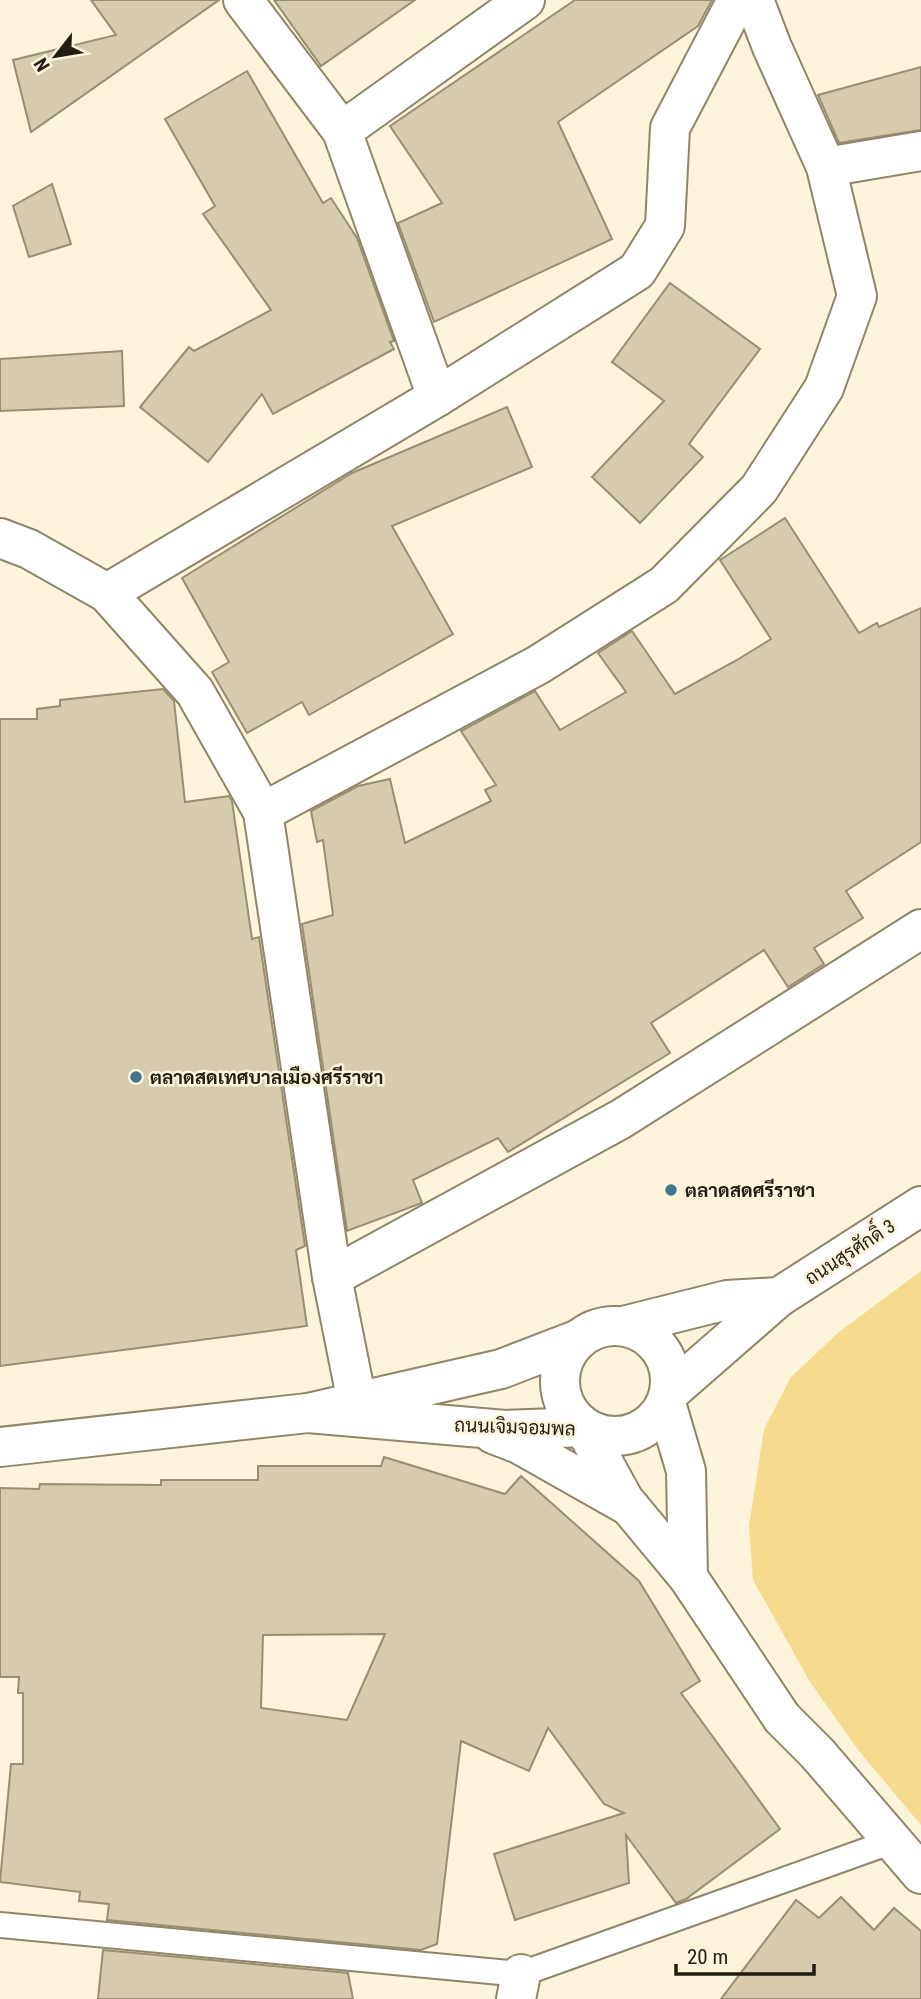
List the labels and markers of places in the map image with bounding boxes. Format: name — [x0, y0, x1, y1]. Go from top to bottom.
place label: ตลาดสดเทศบาลเมืองศรีราชา — [150, 1065, 383, 1089]
marker: ตลาดสดเทศบาลเมืองศรีราชา — [128, 1069, 144, 1085]
place label: ตลาดสดศรีราชา — [685, 1178, 815, 1202]
marker: ตลาดสดศรีราชา — [663, 1182, 679, 1198]

